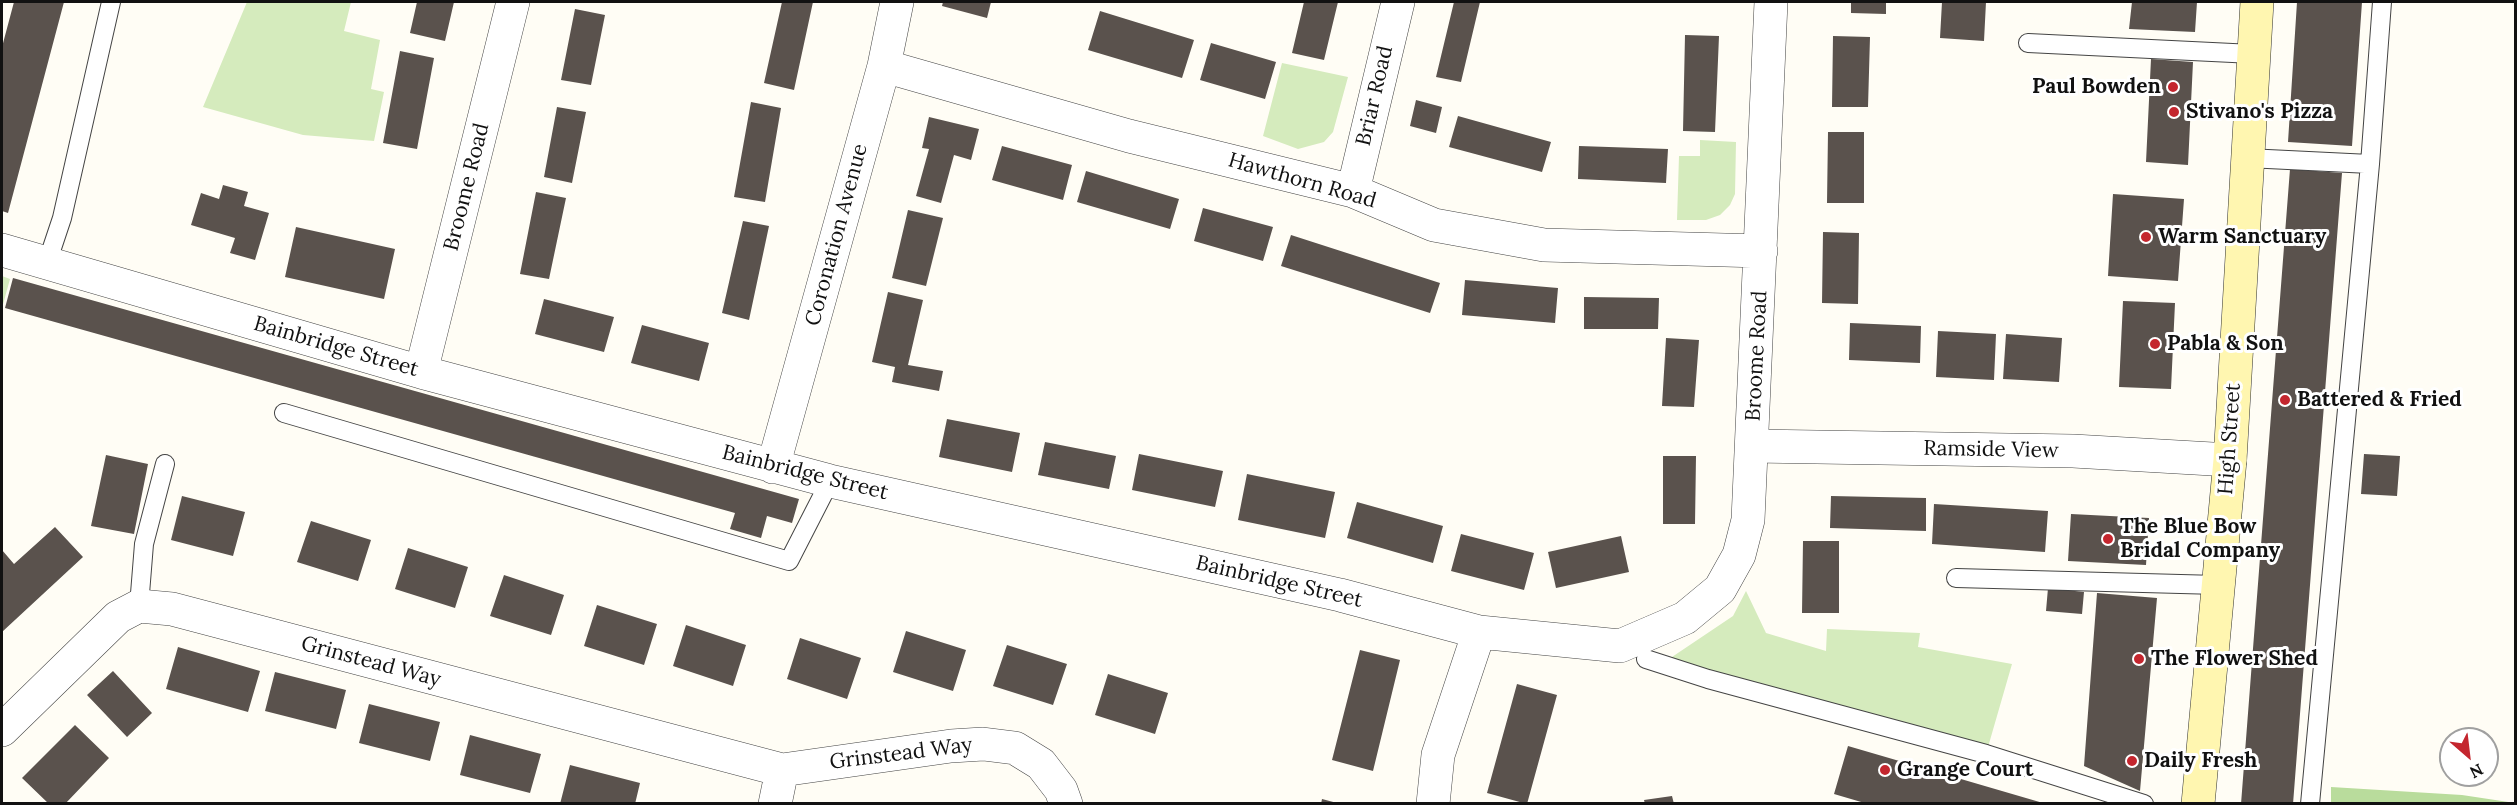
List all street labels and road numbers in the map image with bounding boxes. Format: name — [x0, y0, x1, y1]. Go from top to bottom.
street label: Briar Road — [1351, 43, 1399, 149]
street label: Broome Road — [439, 120, 495, 254]
street label: Coronation Avenue — [801, 141, 873, 329]
street label: Hawthorn Road — [1225, 148, 1379, 214]
street label: Broome Road — [1741, 290, 1773, 422]
street label: Bainbridge Street — [251, 311, 421, 383]
street label: High Street — [2214, 382, 2246, 496]
street label: Ramside View — [1923, 436, 2059, 464]
street label: Bainbridge Street — [719, 440, 891, 506]
street label: Bainbridge Street — [1193, 551, 1365, 613]
street label: Grinstead Way — [298, 631, 444, 693]
street label: Grinstead Way — [828, 733, 974, 775]

